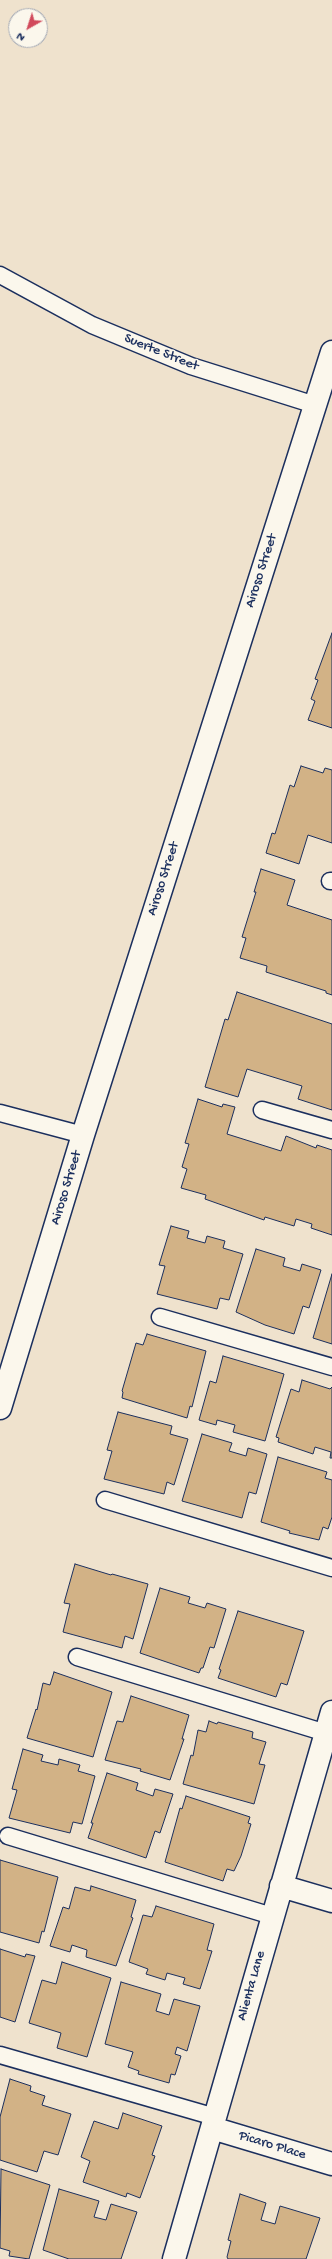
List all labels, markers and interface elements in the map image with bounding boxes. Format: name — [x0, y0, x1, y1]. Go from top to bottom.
north arrow — [8, 8, 48, 48]
text: N — [15, 30, 28, 43]
street label: Suerte Street — [121, 330, 201, 376]
street label: Airoso Street — [242, 532, 282, 610]
street label: Airoso Street — [144, 840, 184, 918]
street label: Airoso Street — [48, 1149, 86, 1227]
street label: Alienta Lane — [234, 1949, 270, 2023]
street label: Picaro Place — [236, 2128, 308, 2164]

